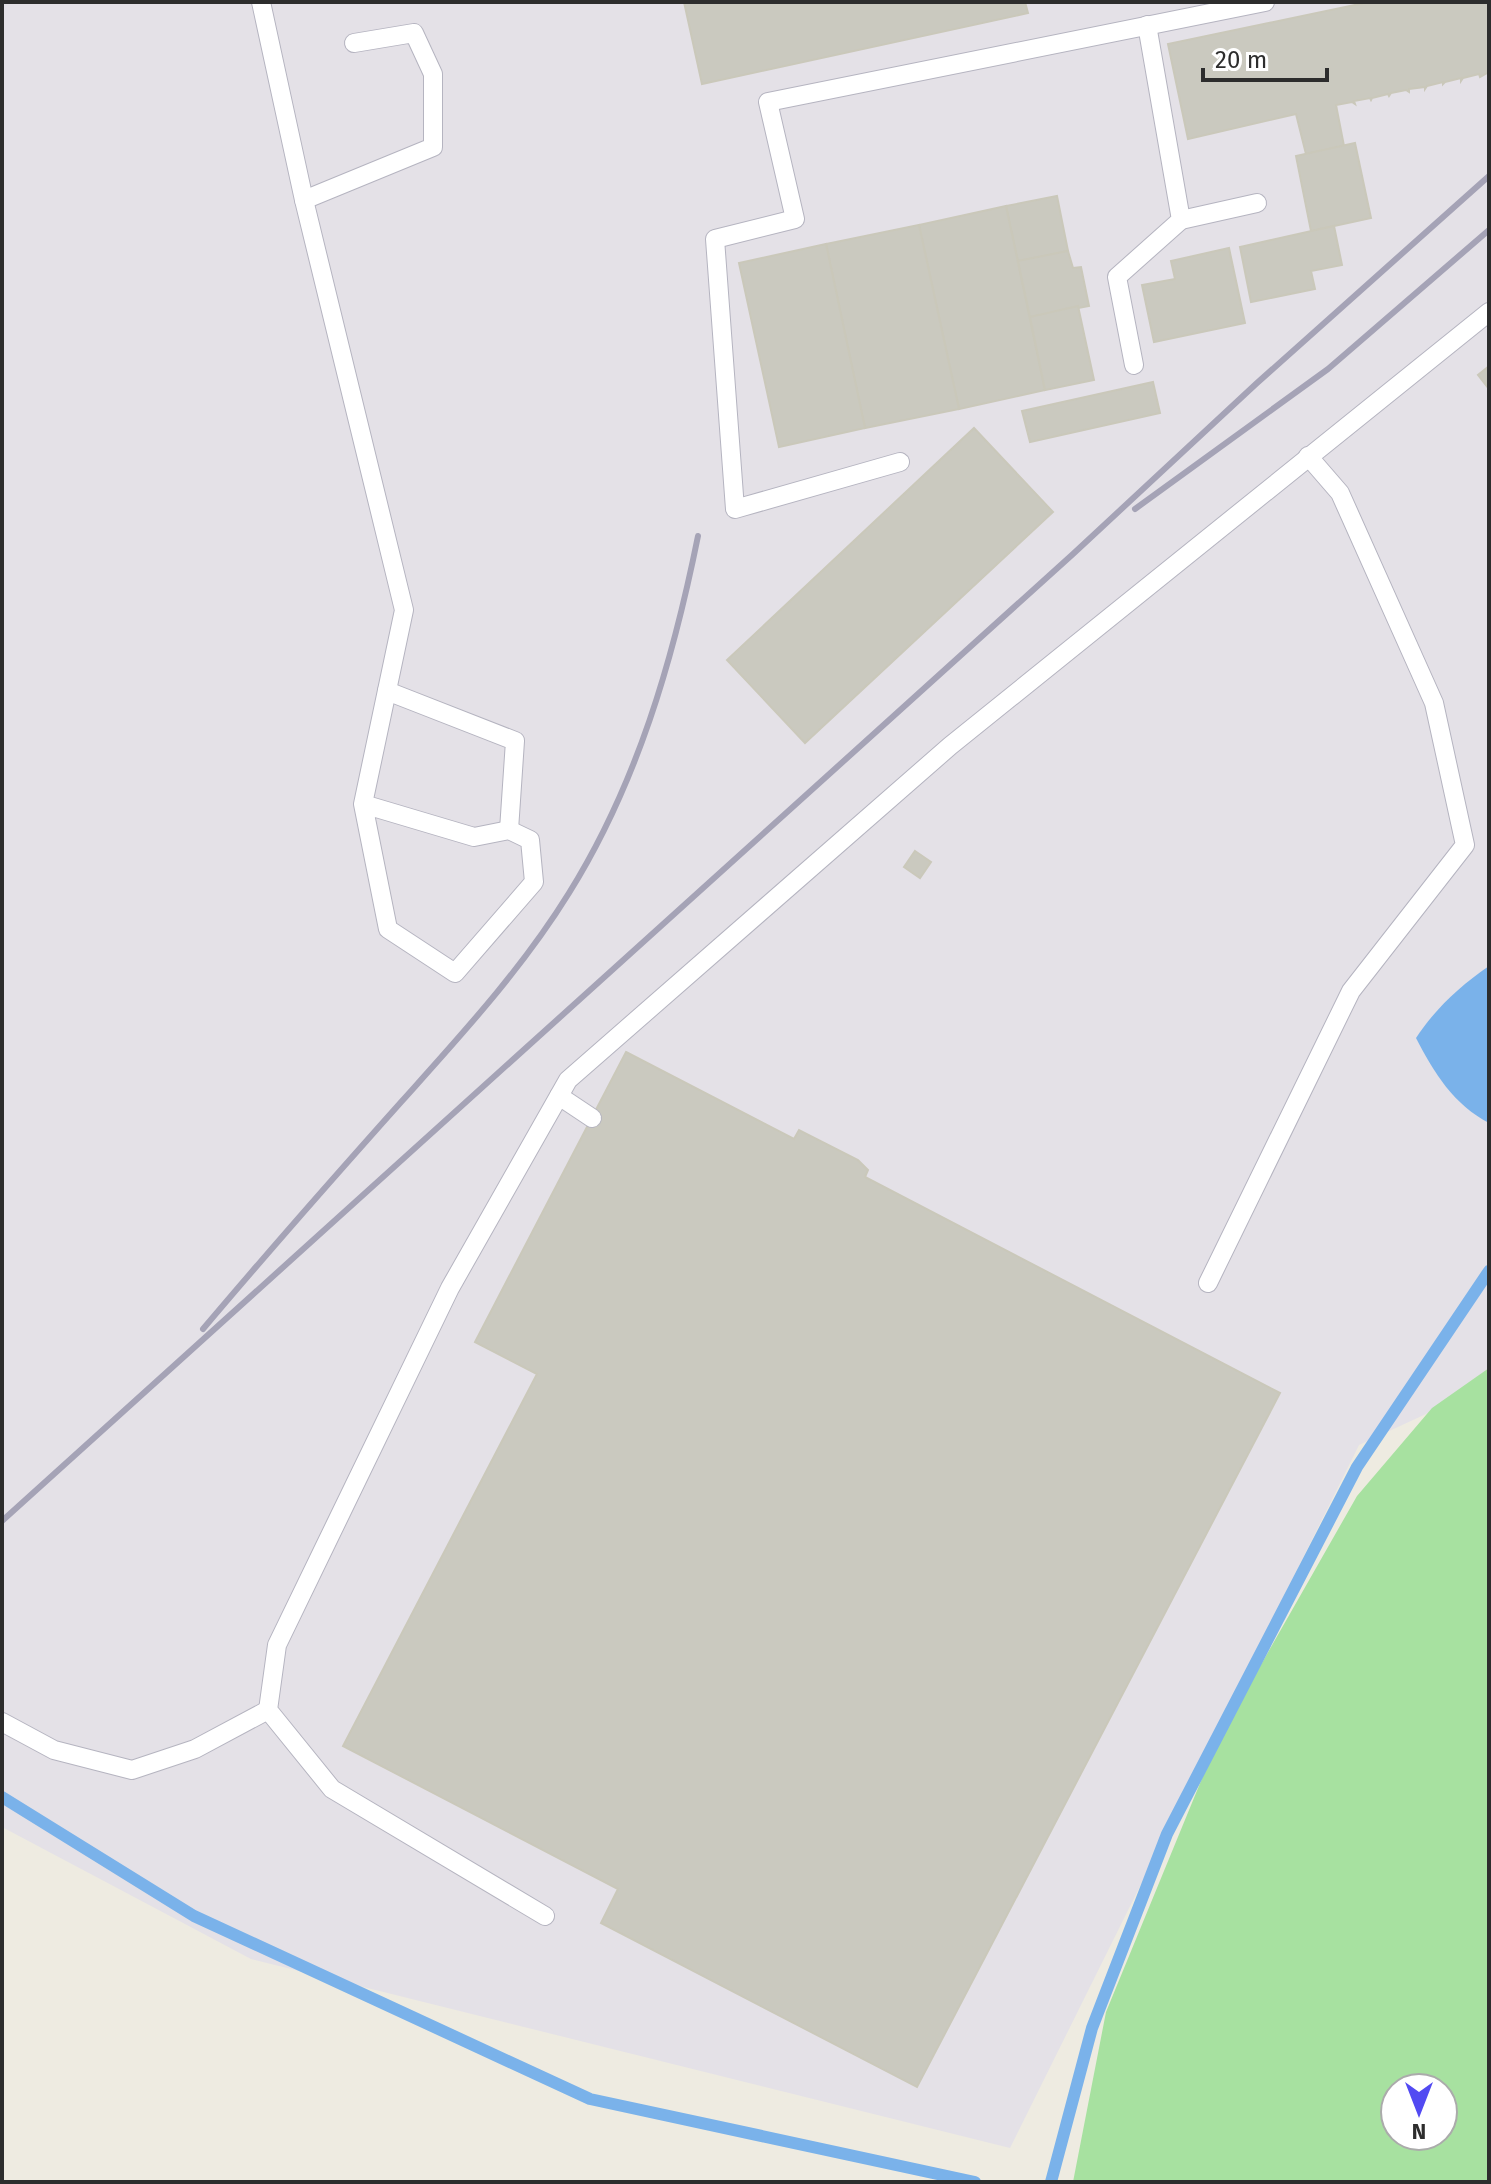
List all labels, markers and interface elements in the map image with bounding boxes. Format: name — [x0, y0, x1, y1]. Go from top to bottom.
scale bar — [1203, 32, 1327, 82]
text: 20 m — [1215, 46, 1267, 74]
north arrow — [1379, 2072, 1459, 2152]
text: N — [1412, 2118, 1426, 2145]

